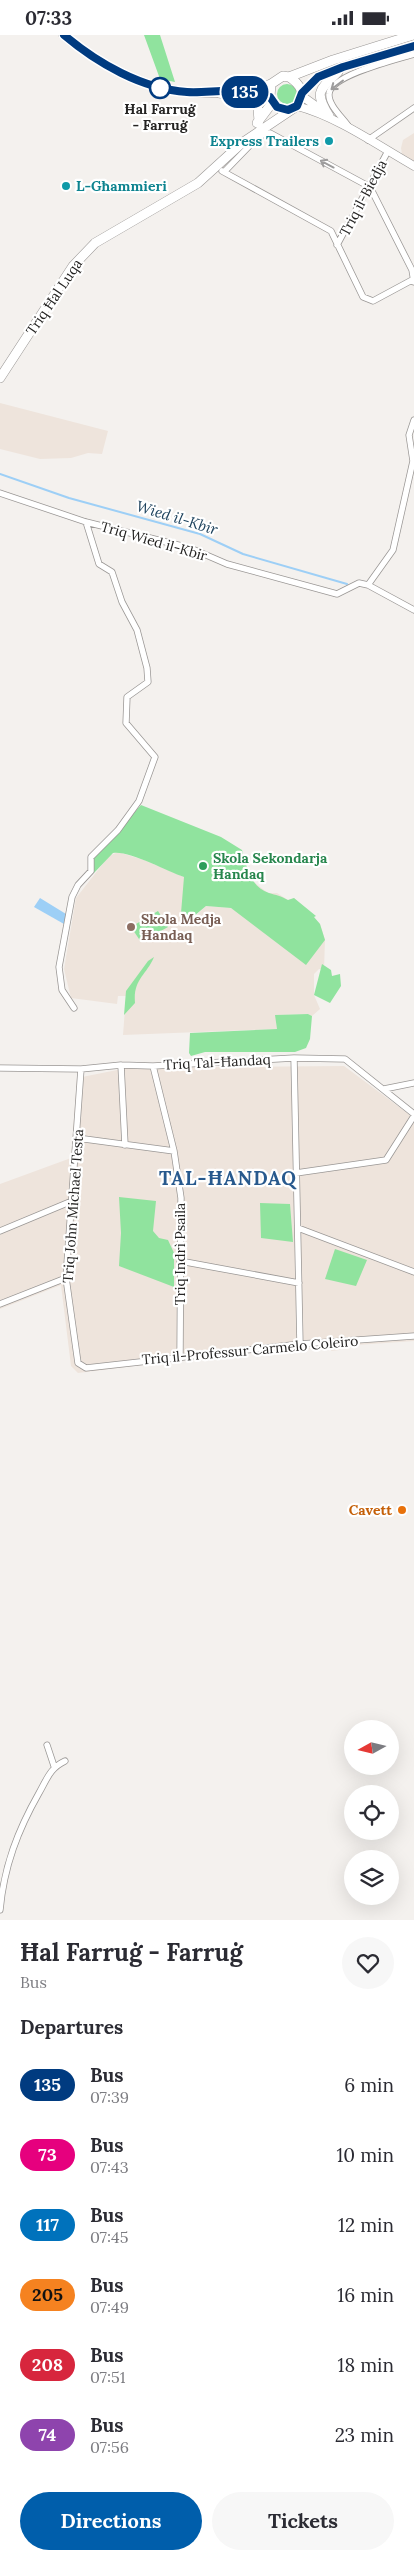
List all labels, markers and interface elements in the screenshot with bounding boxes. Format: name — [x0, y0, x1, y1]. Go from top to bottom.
text: 07:33 — [25, 6, 72, 30]
line badge: 135 — [216, 76, 274, 108]
marker: Ħal Farruġ - Farruġ — [149, 77, 171, 99]
one-way arrow — [331, 79, 344, 90]
text: 135 — [231, 80, 259, 103]
place label: Ħal Farruġ - Farruġ — [124, 100, 197, 134]
place label: Express Trailers — [210, 132, 319, 150]
marker: Express Trailers — [323, 135, 335, 147]
street label: Triq il-Biedja — [335, 157, 391, 239]
one-way arrow — [320, 159, 335, 168]
place label: L-Għammieri — [76, 177, 167, 195]
marker: L-Għammieri — [60, 180, 72, 192]
street label: Triq Ħal Luqa — [22, 256, 86, 338]
water label: Wied il-Kbir — [134, 496, 220, 539]
street label: Triq Wied il-Kbir — [99, 517, 209, 565]
place label: Skola Sekondarja Ħandaq — [213, 849, 328, 883]
marker: Skola Sekondarja Ħandaq — [197, 860, 209, 872]
place label: Skola Medja Ħandaq — [141, 910, 222, 944]
marker: Skola Medja Ħandaq — [125, 921, 137, 933]
street label: Triq Tal-Ħandaq — [163, 1050, 271, 1074]
street label: Triq John Michael Testa — [59, 1128, 87, 1284]
district label: TAL-ĦANDAQ — [159, 1166, 297, 1190]
street label: Triq Indrì Psaila — [171, 1203, 189, 1305]
street label: Triq il-Professur Carmelo Coleiro — [141, 1332, 359, 1368]
place label: Cavett — [349, 1501, 392, 1519]
marker: Cavett — [396, 1504, 408, 1516]
north arrow — [344, 1720, 399, 1775]
map controls — [344, 1720, 399, 1905]
button: locate — [344, 1785, 399, 1840]
button: layers — [344, 1850, 399, 1905]
text: Ħal Farruġ - Farruġ — [20, 1937, 243, 1968]
button: heart — [342, 1937, 394, 1989]
text: Bus — [20, 1972, 47, 1992]
text: Departures — [20, 2015, 123, 2039]
text: Bus — [90, 2063, 123, 2087]
text: 135 — [34, 2073, 61, 2096]
text: 6 min — [344, 2073, 394, 2097]
text: 07:39 — [90, 2087, 129, 2107]
text: Bus — [90, 2133, 123, 2157]
text: 73 — [38, 2143, 57, 2166]
text: 10 min — [336, 2143, 394, 2167]
text: 07:43 — [90, 2157, 129, 2177]
text: Bus — [90, 2203, 123, 2227]
text: 117 — [36, 2213, 59, 2236]
text: 12 min — [338, 2213, 394, 2237]
text: 07:45 — [90, 2227, 128, 2247]
text: Bus — [90, 2273, 123, 2297]
text: 205 — [32, 2283, 63, 2306]
text: 16 min — [337, 2283, 394, 2307]
text: 07:49 — [90, 2297, 129, 2317]
text: Bus — [90, 2343, 123, 2367]
text: 208 — [32, 2353, 63, 2376]
text: 18 min — [338, 2353, 394, 2377]
text: 07:51 — [90, 2367, 126, 2387]
text: Bus — [90, 2413, 123, 2437]
text: 74 — [39, 2423, 56, 2446]
text: 23 min — [335, 2423, 394, 2447]
text: 07:56 — [90, 2437, 129, 2457]
button: Directions — [20, 2492, 202, 2550]
button: Tickets — [212, 2492, 394, 2550]

